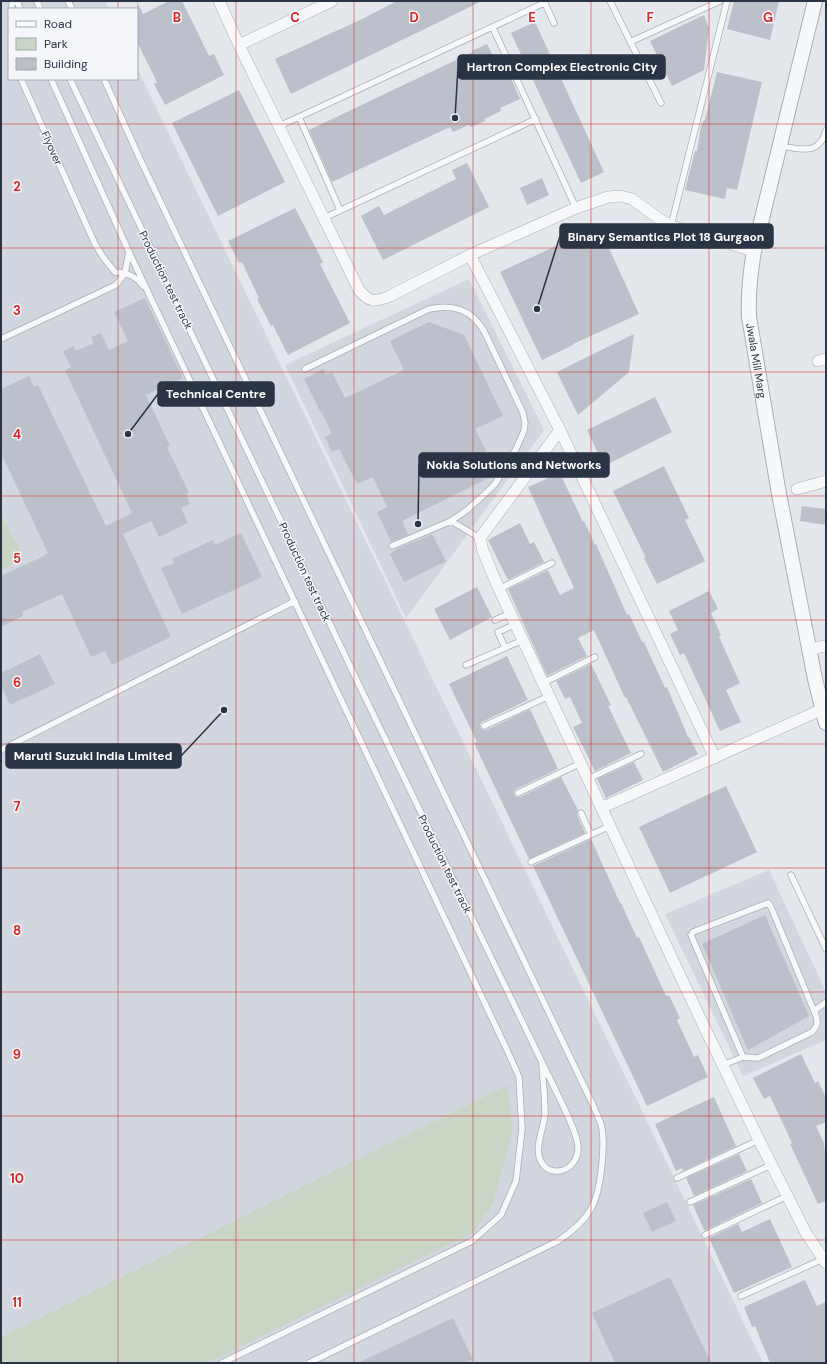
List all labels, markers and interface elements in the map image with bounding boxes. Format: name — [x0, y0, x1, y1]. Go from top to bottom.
legend — [8, 8, 138, 80]
text: B — [173, 9, 181, 26]
text: C — [290, 9, 300, 26]
text: D — [409, 9, 419, 26]
text: E — [528, 9, 536, 26]
text: F — [646, 9, 654, 26]
text: G — [763, 9, 773, 26]
text: Road — [44, 16, 72, 32]
text: Park — [44, 36, 68, 52]
callout: Hartron Complex Electronic City — [458, 55, 665, 79]
text: Building — [44, 56, 88, 72]
text: Hartron Complex Electronic City — [467, 59, 658, 75]
street label: Flyover — [38, 129, 66, 167]
text: 2 — [13, 178, 21, 195]
callout: Binary Semantics Plot 18 Gurgaon — [560, 224, 773, 248]
street label: Production test track — [136, 228, 196, 332]
text: Binary Semantics Plot 18 Gurgaon — [568, 229, 764, 245]
text: 3 — [13, 302, 21, 319]
street label: Jwala Mill Marg — [743, 322, 770, 399]
callout: Technical Centre — [158, 382, 274, 406]
text: Technical Centre — [166, 386, 266, 402]
text: 4 — [13, 426, 21, 443]
callout: Nokia Solutions and Networks — [419, 453, 609, 477]
text: Nokia Solutions and Networks — [427, 457, 601, 473]
street label: Production test track — [276, 520, 334, 624]
text: 5 — [13, 550, 21, 567]
text: 6 — [13, 674, 21, 691]
callout: Maruti Suzuki India Limited — [6, 744, 181, 768]
text: Maruti Suzuki India Limited — [14, 748, 172, 764]
text: 7 — [14, 798, 21, 815]
street label: Production test track — [415, 812, 475, 916]
text: 8 — [13, 922, 21, 939]
text: 9 — [13, 1046, 21, 1063]
text: 10 — [10, 1170, 24, 1187]
text: 11 — [12, 1294, 22, 1311]

